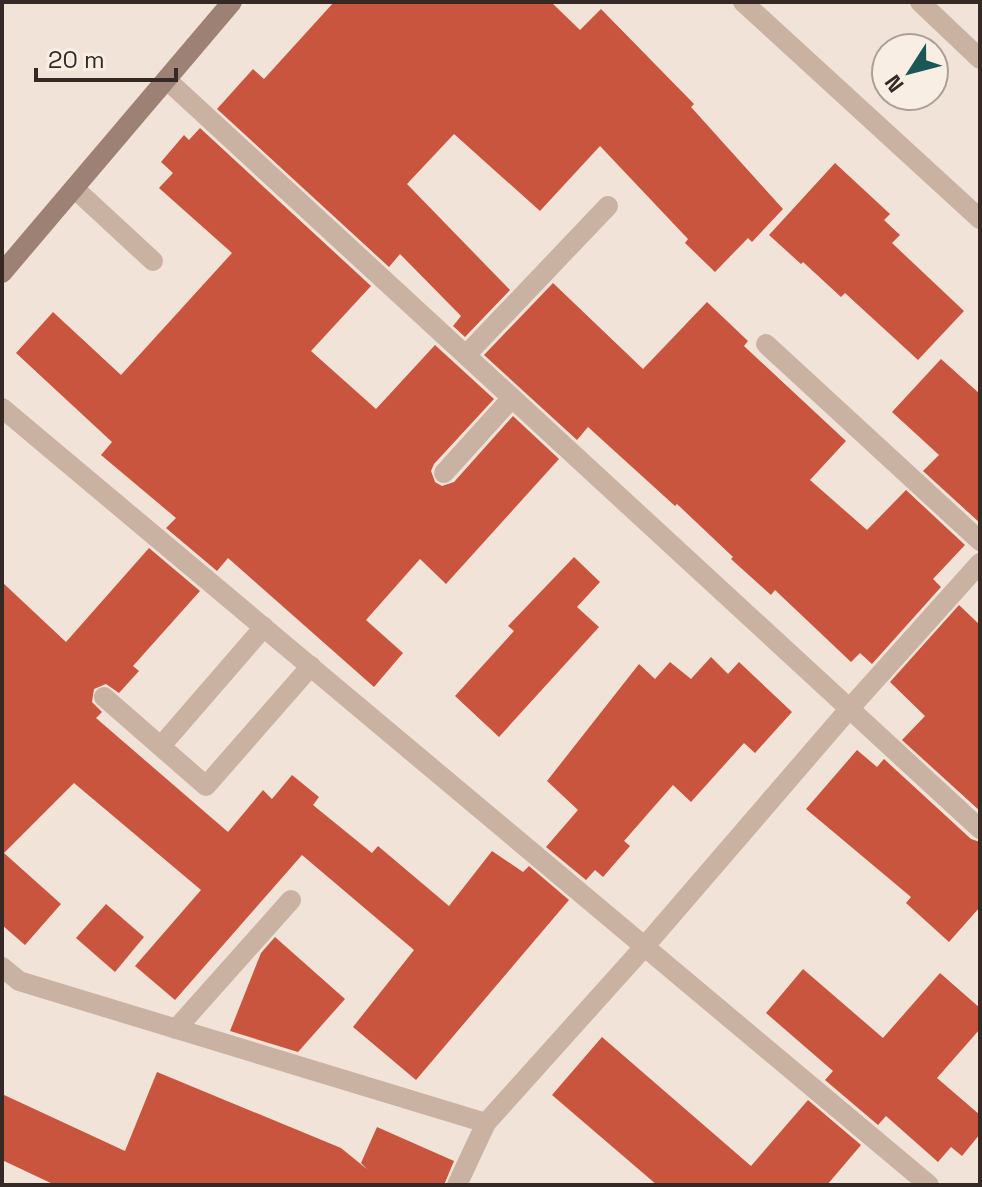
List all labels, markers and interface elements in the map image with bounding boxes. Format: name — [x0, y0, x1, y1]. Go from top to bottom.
scale bar — [36, 32, 176, 82]
north arrow — [870, 32, 950, 112]
text: 20 m — [48, 44, 105, 75]
text: N — [878, 70, 909, 98]

